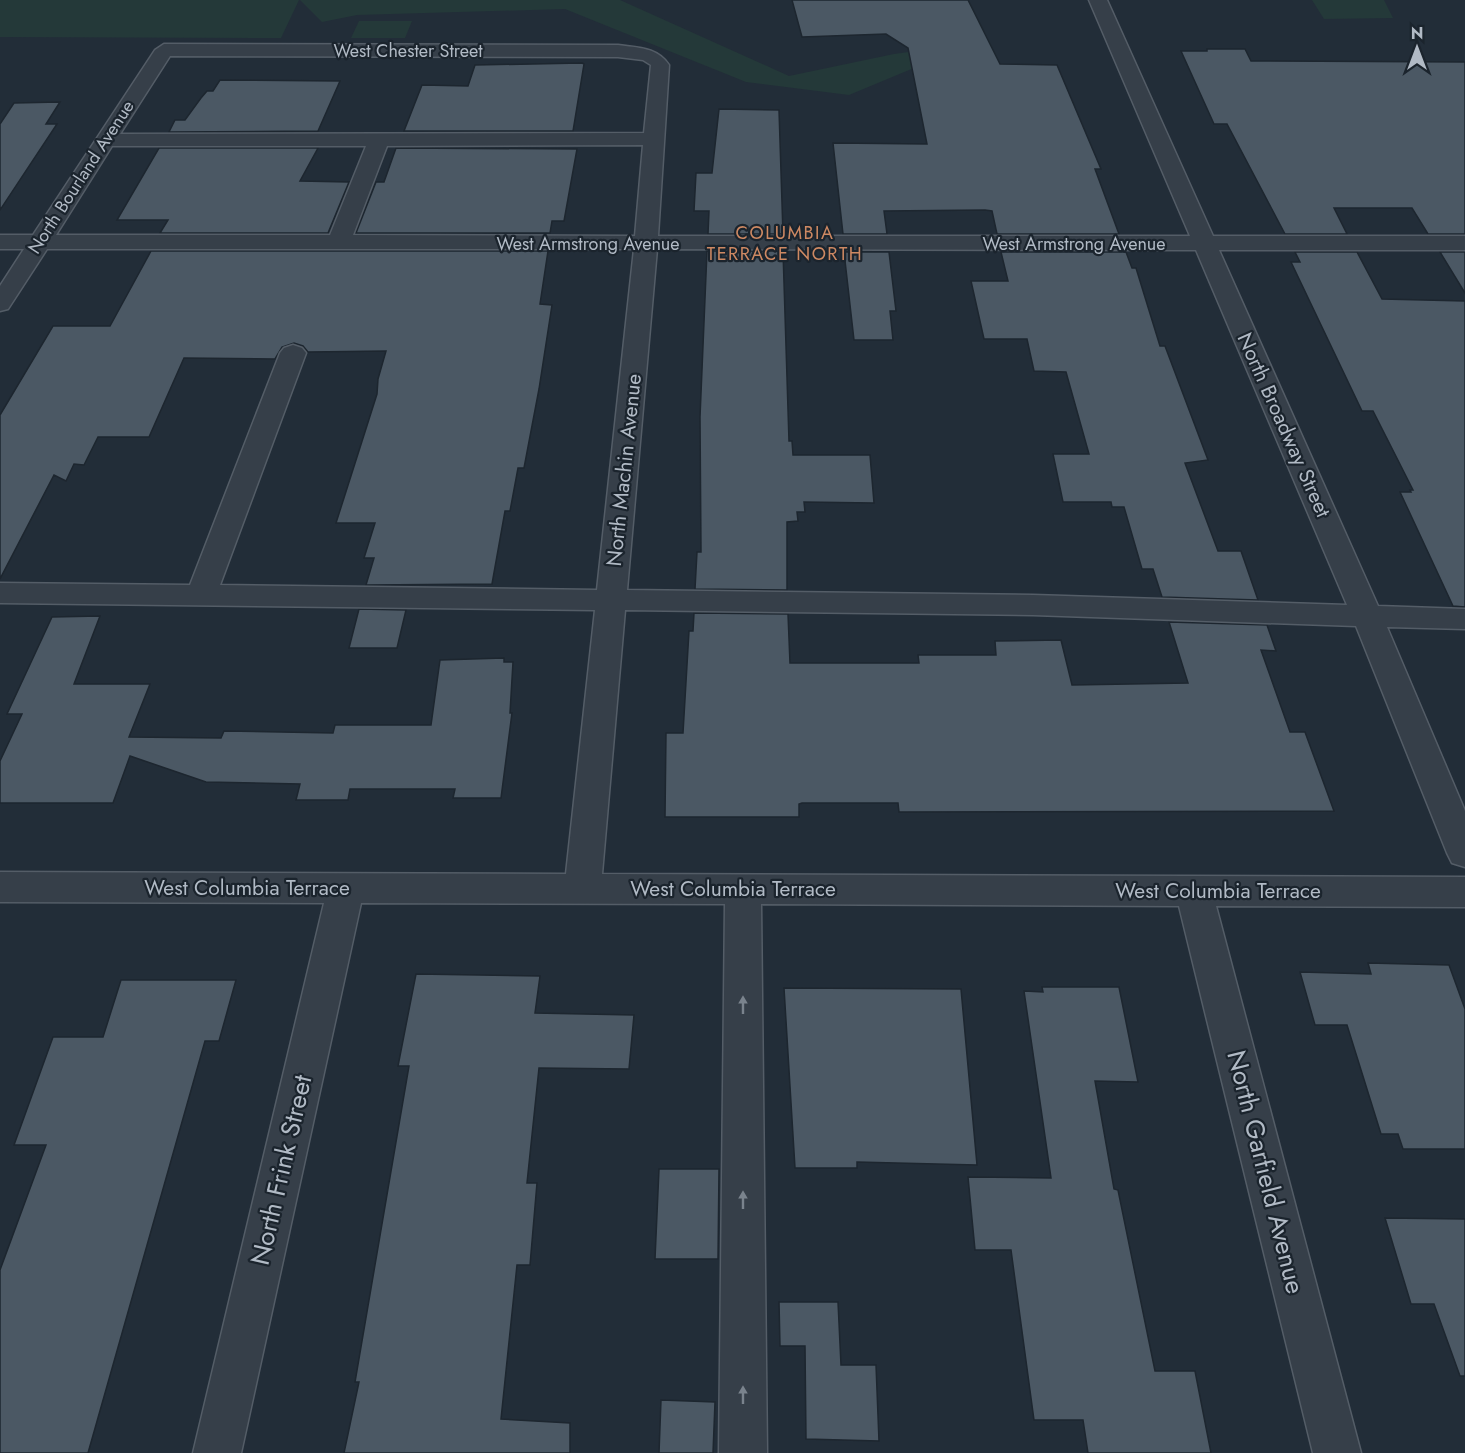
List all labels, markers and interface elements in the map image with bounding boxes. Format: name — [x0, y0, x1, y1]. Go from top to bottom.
north arrow — [1387, 18, 1447, 78]
text: N — [1411, 22, 1423, 45]
street label: West Chester Street — [333, 38, 483, 64]
street label: North Bourland Avenue — [21, 95, 141, 259]
district label: COLUMBIA TERRACE NORTH — [707, 220, 863, 267]
street label: West Armstrong Avenue — [496, 231, 680, 257]
street label: West Armstrong Avenue — [982, 231, 1166, 257]
street label: North Broadway Street — [1230, 328, 1338, 522]
street label: North Machin Avenue — [599, 372, 649, 568]
street label: West Columbia Terrace — [144, 873, 350, 903]
street label: West Columbia Terrace — [630, 874, 836, 904]
street label: West Columbia Terrace — [1115, 876, 1321, 906]
one-way arrow — [738, 995, 748, 1014]
street label: North Garfield Avenue — [1217, 1046, 1315, 1298]
street label: North Frink Street — [241, 1070, 322, 1269]
one-way arrow — [738, 1190, 748, 1209]
one-way arrow — [738, 1385, 748, 1404]

